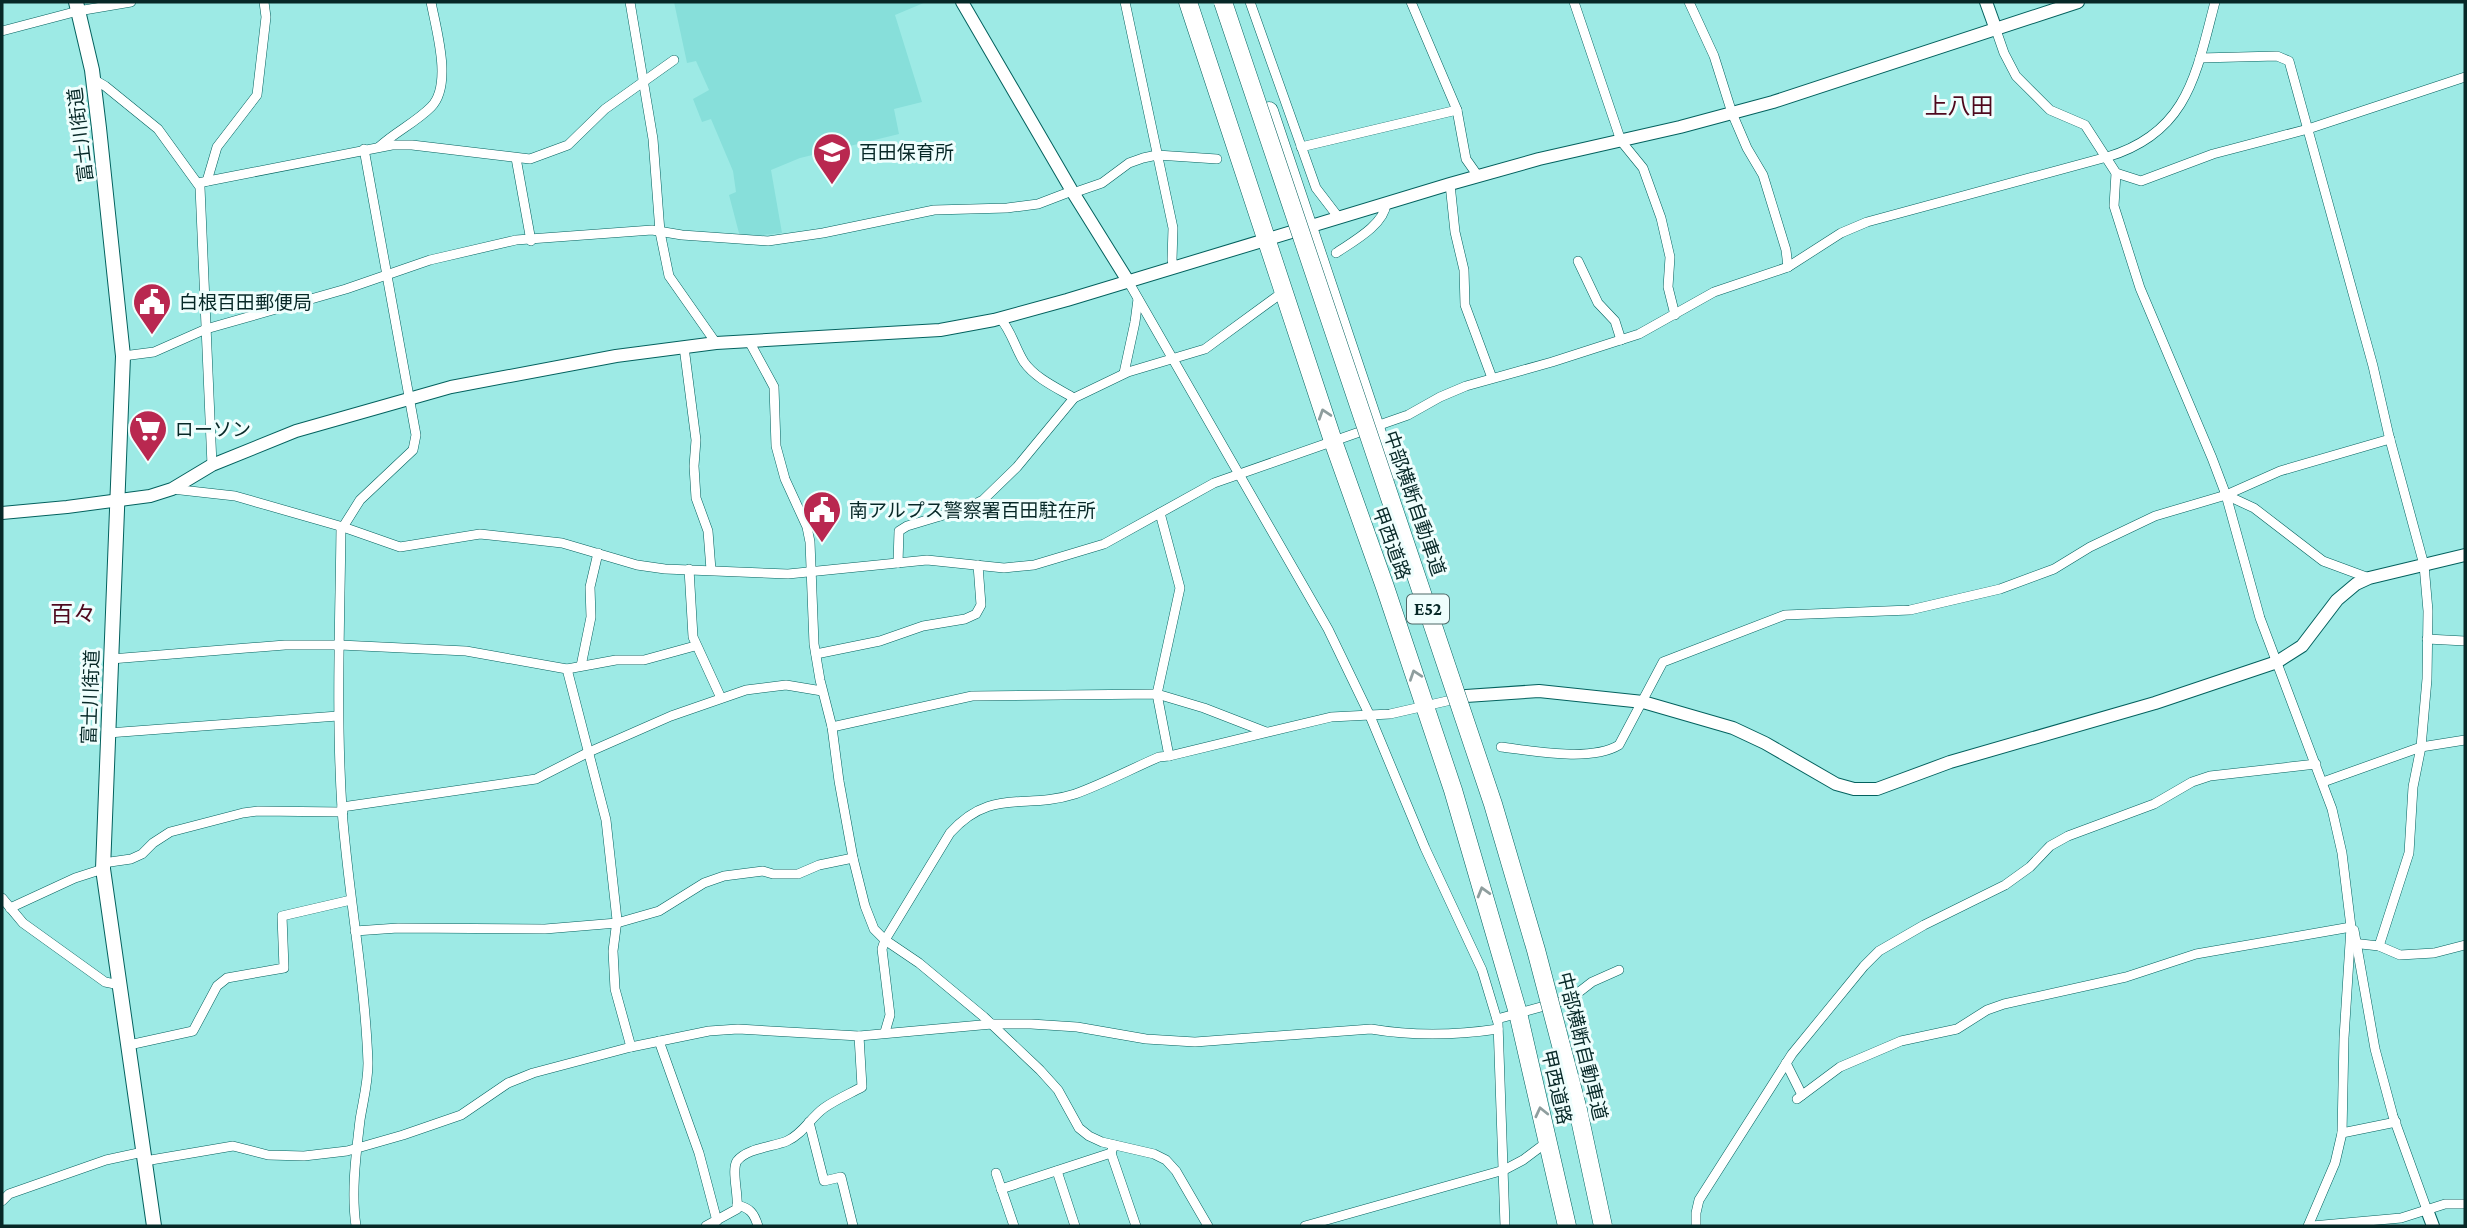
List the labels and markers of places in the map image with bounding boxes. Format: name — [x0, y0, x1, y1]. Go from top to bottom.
school or university icon: 百田保育所 — [811, 131, 853, 186]
place label: 百田保育所 — [859, 142, 954, 163]
public building icon: 白根百田郵便局 — [131, 281, 173, 336]
place label: 白根百田郵便局 — [179, 292, 312, 313]
supermarket icon: ローソン — [127, 408, 169, 463]
place label: ローソン — [175, 419, 251, 440]
public building icon: 南アルプス警察署百田駐在所 — [801, 489, 843, 544]
place label: 南アルプス警察署百田駐在所 — [849, 500, 1096, 521]

